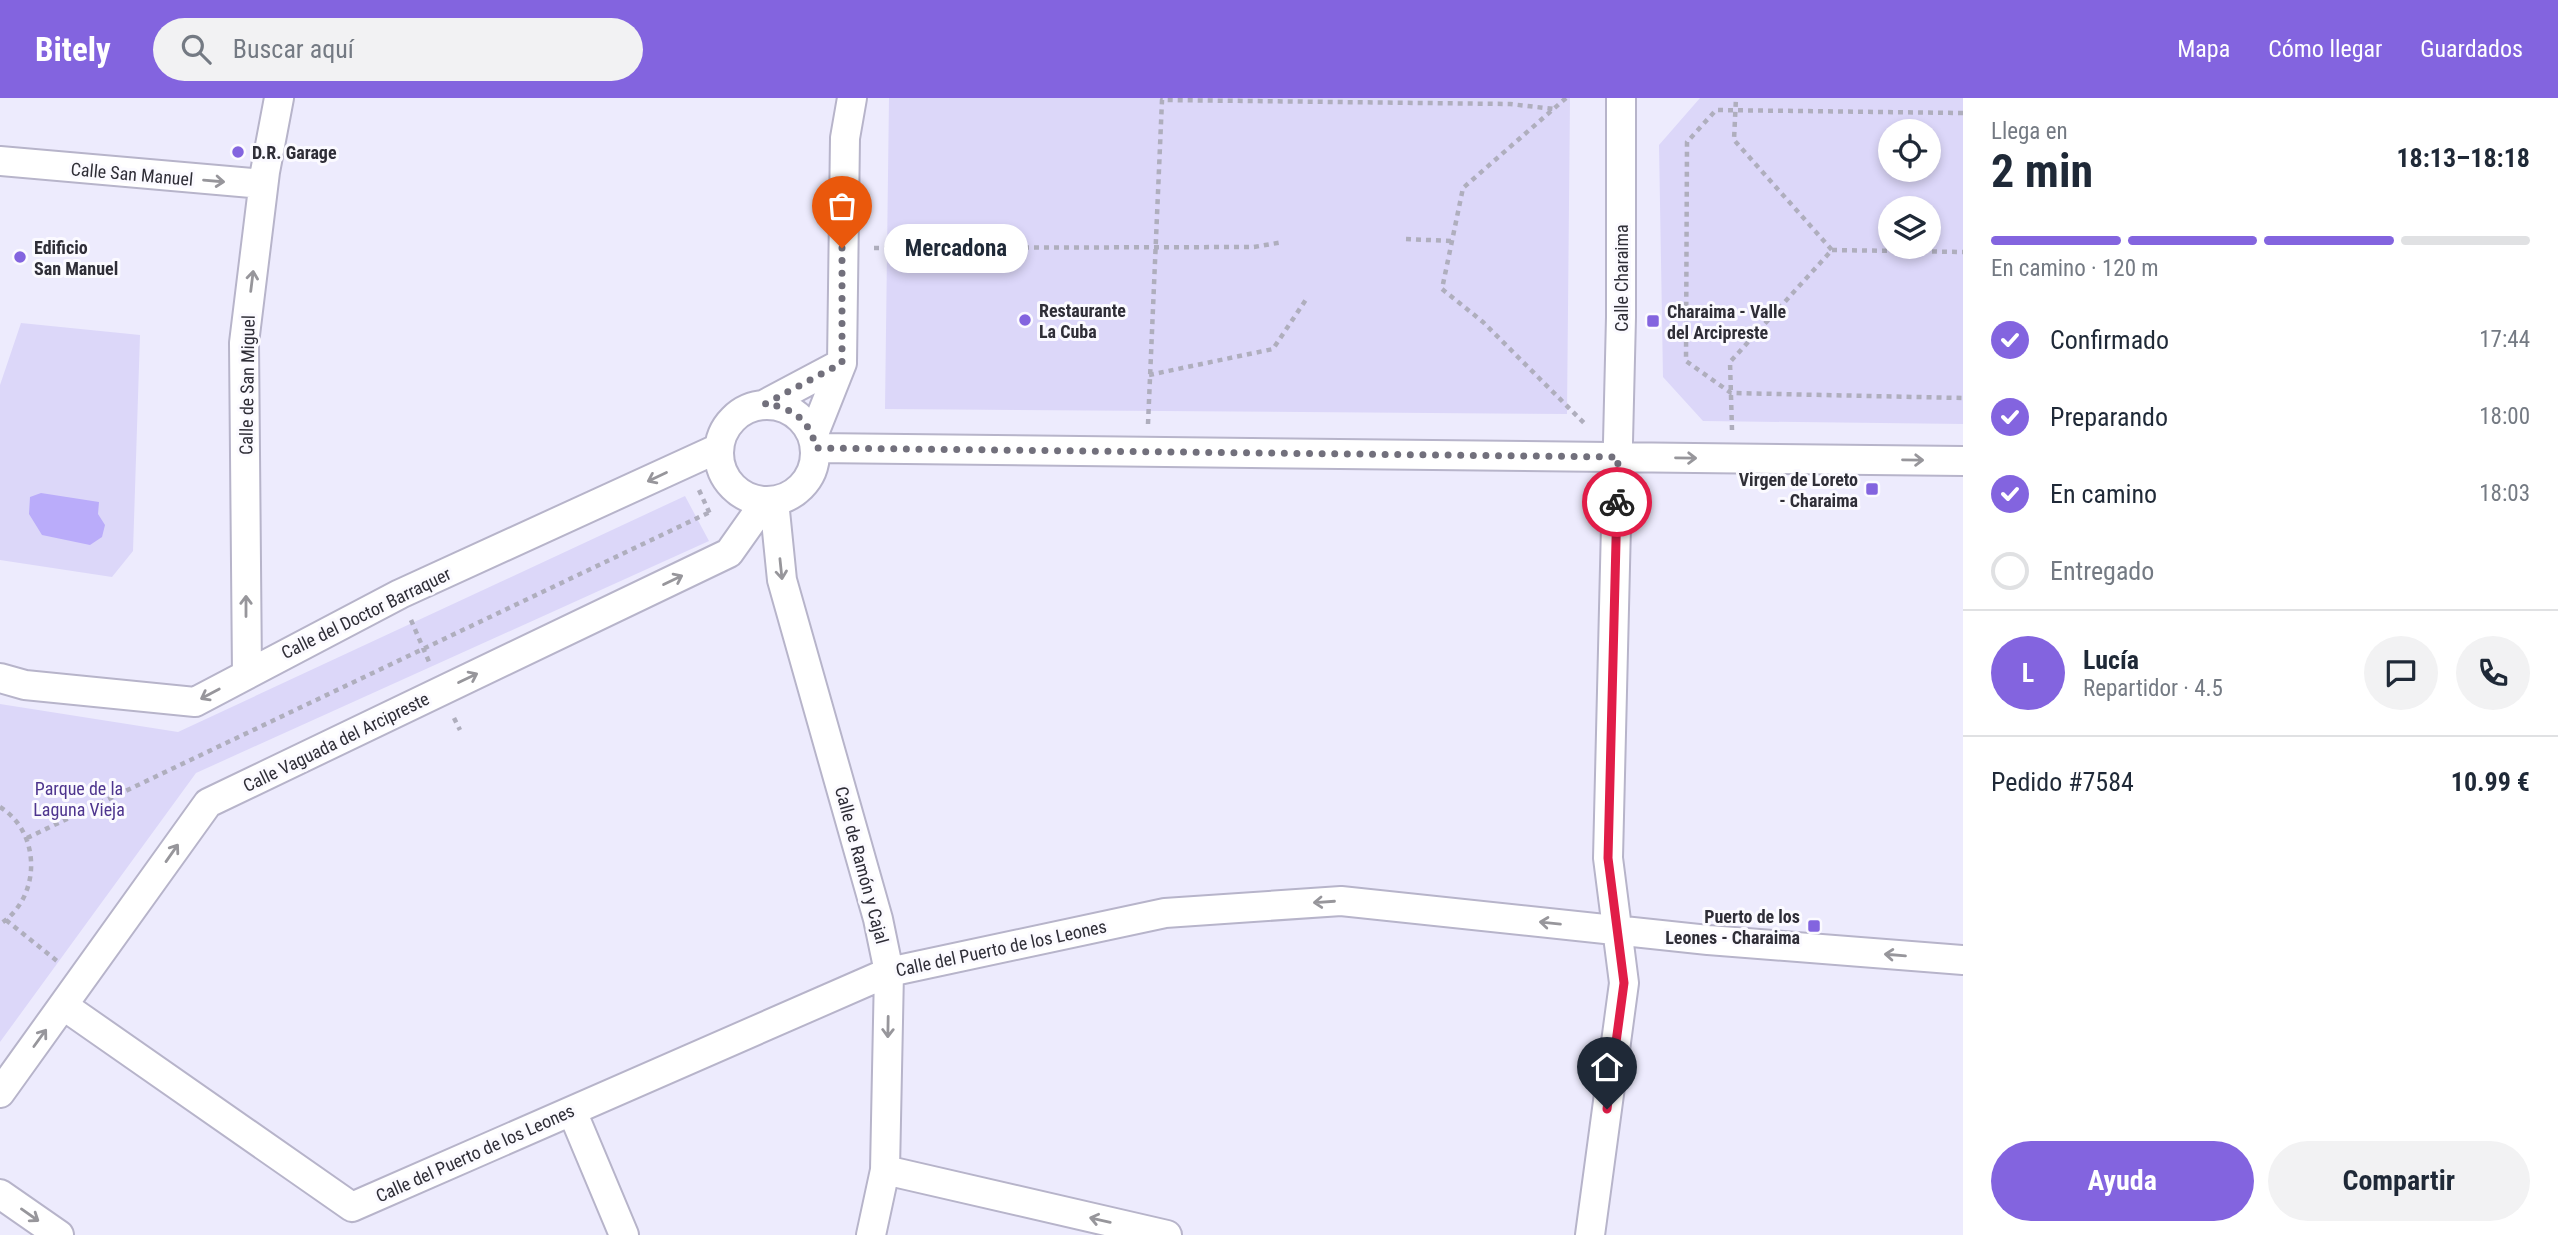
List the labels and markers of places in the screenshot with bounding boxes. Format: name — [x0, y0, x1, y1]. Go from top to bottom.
place label: D.R. Garage — [252, 142, 337, 163]
marker: D.R. Garage — [230, 144, 246, 160]
pin — [812, 176, 872, 248]
callout: Mercadona — [884, 223, 1028, 272]
place label: Edificio San Manuel — [34, 237, 118, 279]
marker: Edificio San Manuel — [12, 249, 28, 265]
place label: Restaurante La Cuba — [1039, 300, 1126, 342]
place label: Charaima - Valle del Arcipreste — [1667, 301, 1786, 343]
marker: Restaurante La Cuba — [1017, 312, 1033, 328]
marker: Charaima - Valle del Arcipreste — [1645, 313, 1661, 329]
place label: Virgen de Loreto - Charaima — [1739, 469, 1858, 511]
marker: Virgen de Loreto - Charaima — [1864, 481, 1880, 497]
place label: Puerto de los Leones - Charaima — [1665, 906, 1800, 948]
marker: Puerto de los Leones - Charaima — [1806, 918, 1822, 934]
pin — [1577, 1037, 1637, 1109]

